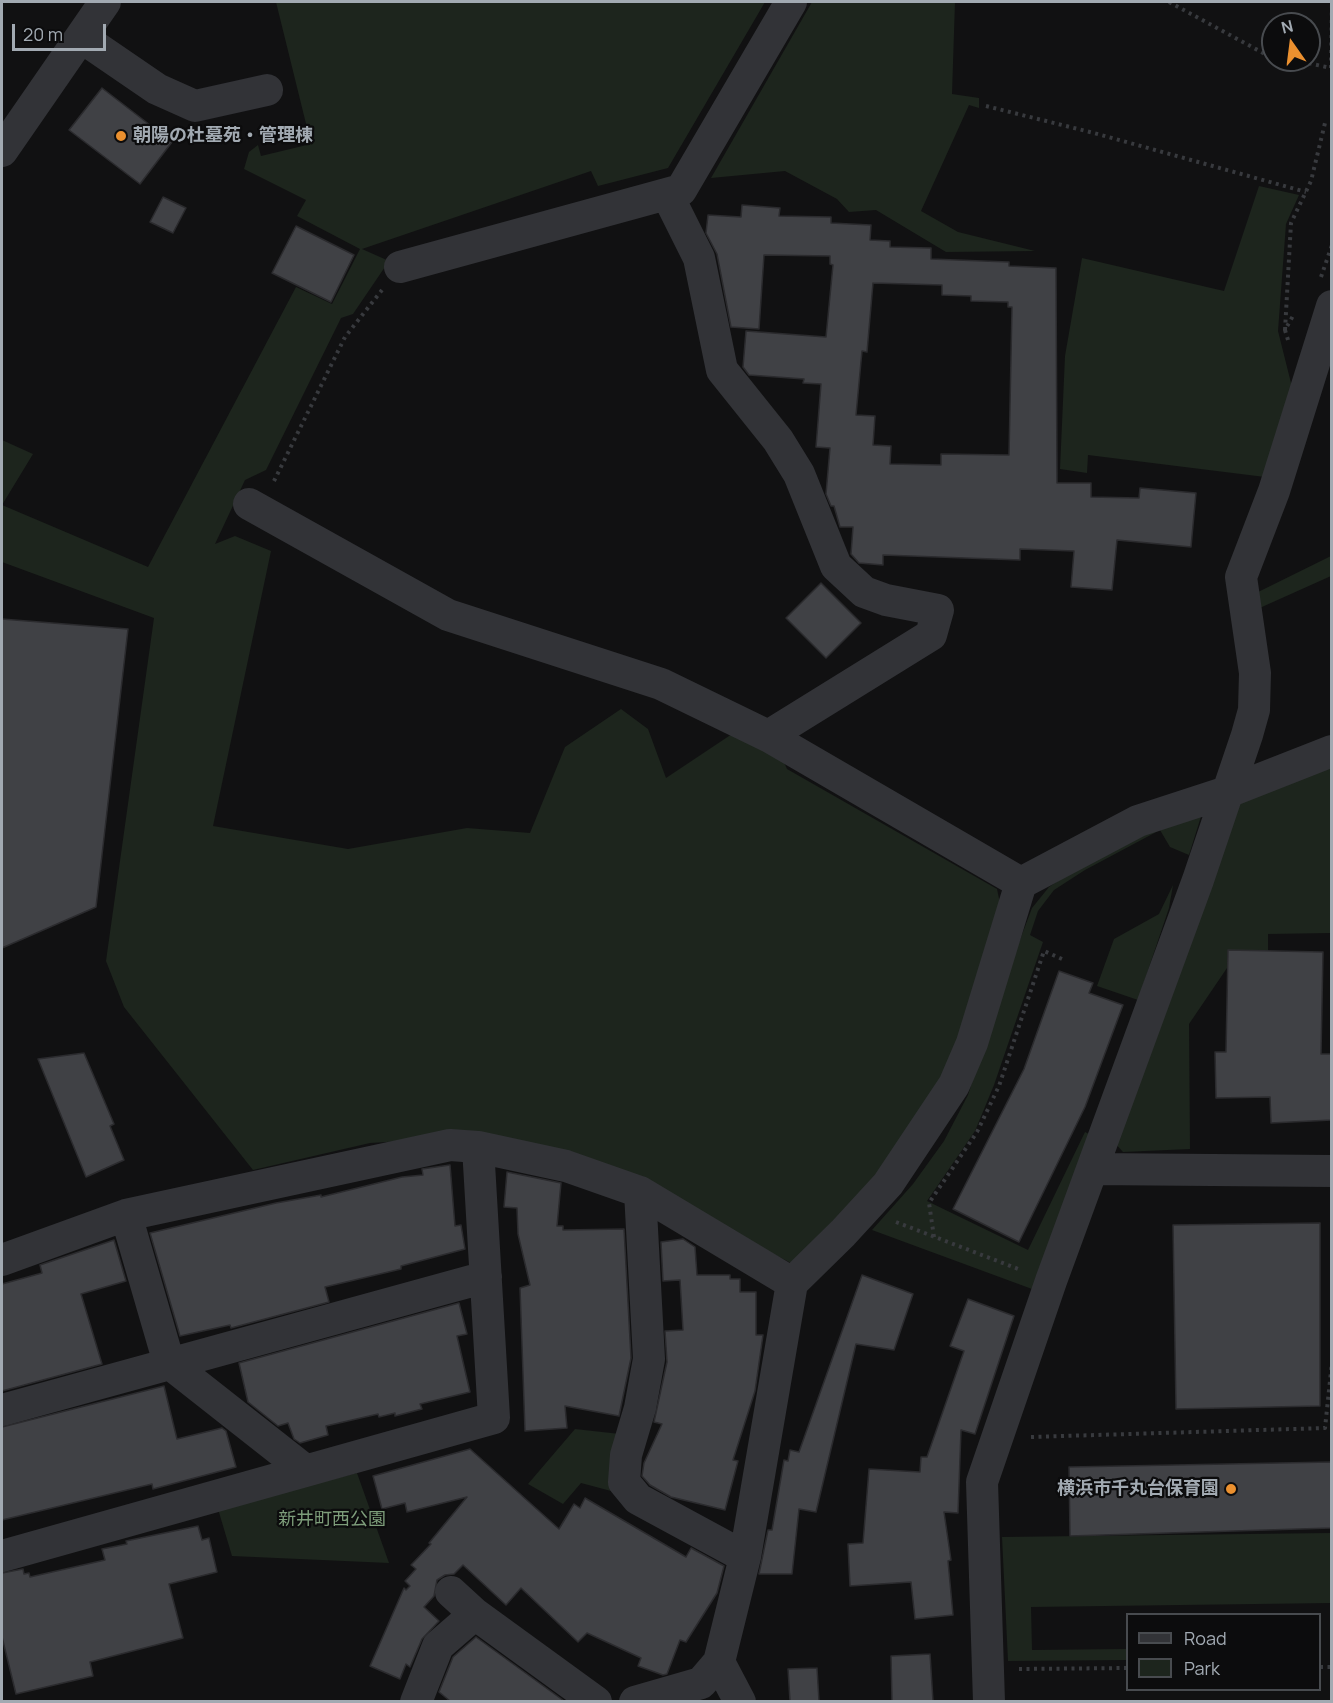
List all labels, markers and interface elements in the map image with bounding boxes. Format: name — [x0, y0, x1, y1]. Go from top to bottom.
scale bar — [15, 12, 110, 50]
north arrow — [1261, 12, 1321, 72]
text: N — [1279, 14, 1295, 39]
text: 20 m — [23, 22, 63, 46]
place label: 朝陽の杜墓苑・管理棟 — [133, 125, 313, 147]
marker: 朝陽の杜墓苑・管理棟 — [114, 129, 128, 143]
place label: 横浜市千丸台保育園 — [1057, 1478, 1219, 1500]
marker: 横浜市千丸台保育園 — [1224, 1482, 1238, 1496]
park label: 新井町西公園 — [278, 1509, 386, 1531]
legend — [1126, 1613, 1321, 1691]
text: Road — [1184, 1626, 1227, 1650]
text: Park — [1184, 1656, 1220, 1680]

